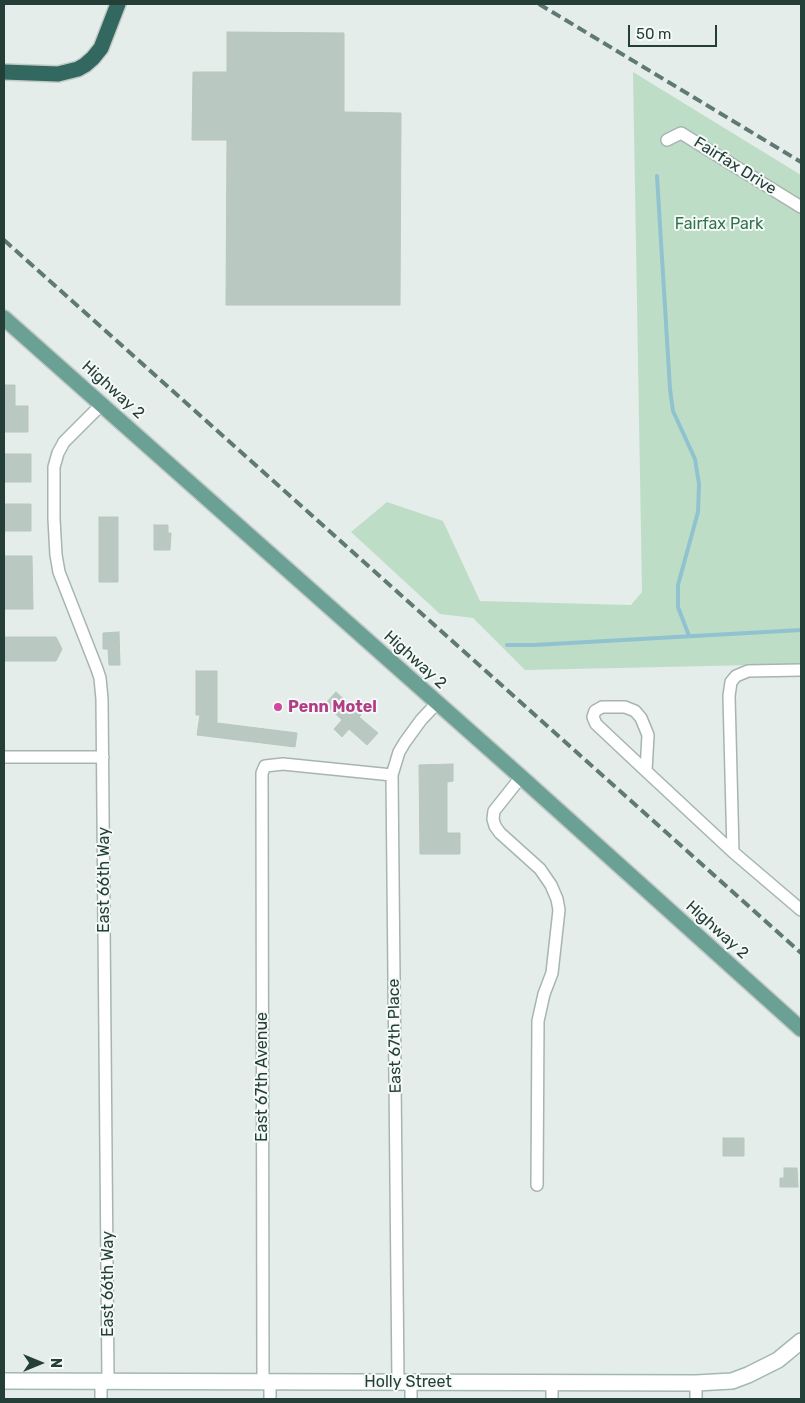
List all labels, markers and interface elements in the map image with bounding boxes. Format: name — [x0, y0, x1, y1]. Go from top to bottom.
scale bar — [630, 15, 719, 47]
text: 50 m — [636, 25, 671, 43]
street label: Fairfax Drive — [690, 133, 780, 199]
park label: Fairfax Park — [675, 214, 763, 234]
street label: Highway 2 — [78, 357, 148, 423]
street label: Highway 2 — [380, 627, 450, 693]
place label: Penn Motel — [288, 697, 377, 717]
marker: Penn Motel — [272, 701, 284, 713]
street label: East 66th Way — [94, 827, 114, 933]
street label: Highway 2 — [682, 897, 752, 963]
street label: East 67th Place — [384, 978, 406, 1094]
street label: East 67th Avenue — [252, 1012, 272, 1142]
street label: East 66th Way — [98, 1231, 118, 1337]
north arrow — [15, 1338, 65, 1388]
text: N — [47, 1358, 64, 1368]
street label: Holly Street — [364, 1372, 452, 1392]

